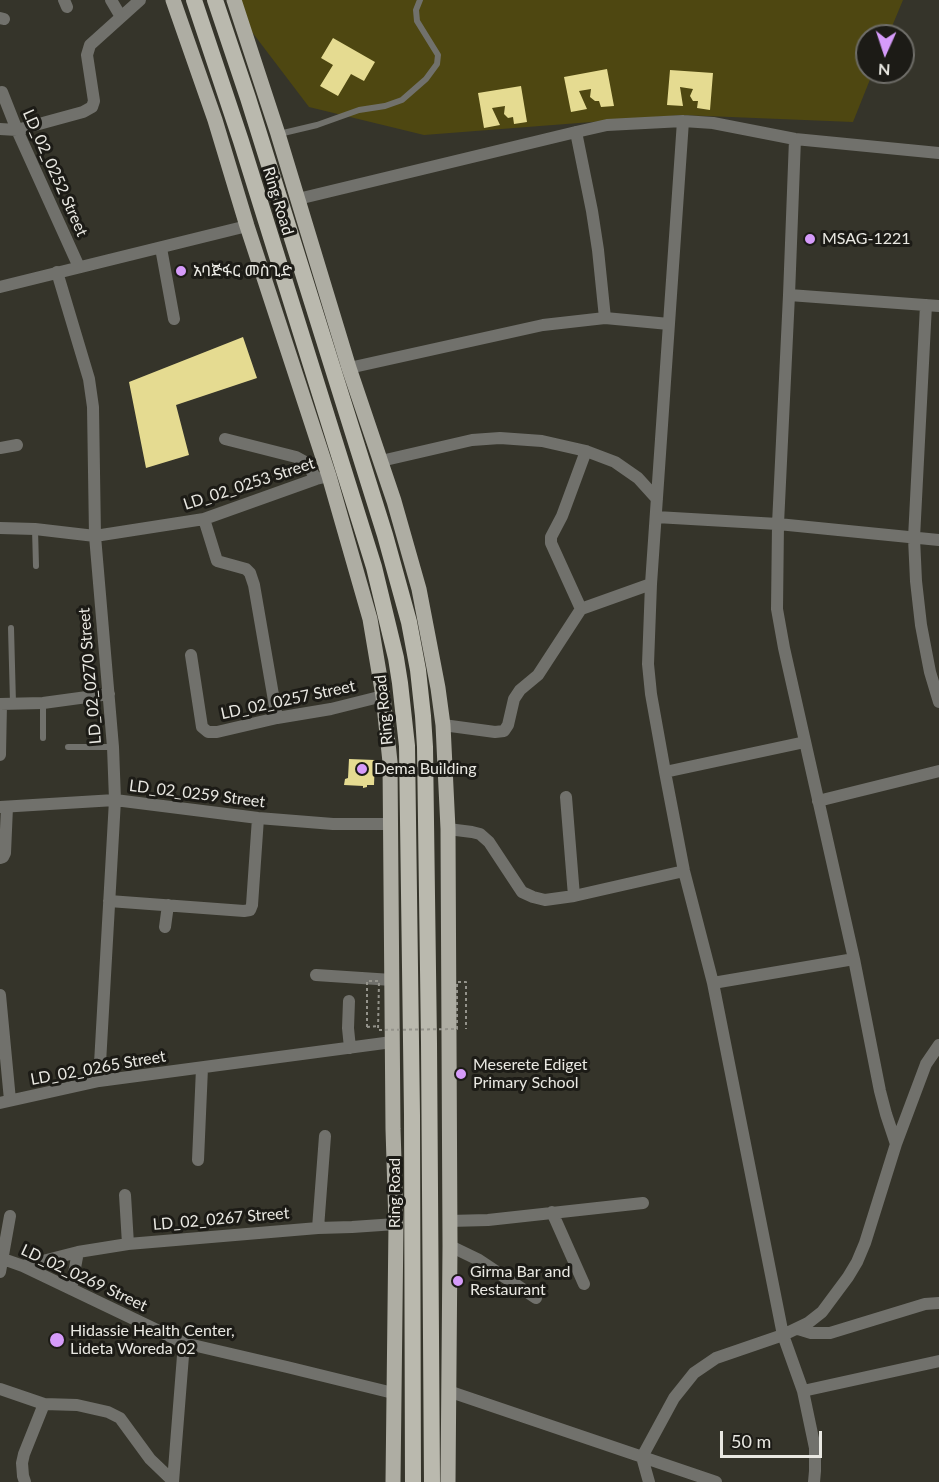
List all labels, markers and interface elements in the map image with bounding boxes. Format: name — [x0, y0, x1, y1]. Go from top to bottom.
north arrow — [855, 24, 915, 84]
text: N — [877, 61, 891, 80]
street label: LD_02_0252 Street — [18, 107, 92, 239]
street label: Ring Road — [259, 164, 297, 238]
place label: MSAG-1221 — [822, 229, 911, 249]
marker: MSAG-1221 — [803, 232, 817, 246]
place label: አባጅፋር መስጊድ — [193, 261, 292, 281]
marker: አባጅፋር መስጊድ — [174, 264, 188, 278]
street label: LD_02_0253 Street — [181, 454, 317, 514]
street label: LD_02_0270 Street — [74, 607, 106, 745]
street label: Ring Road — [371, 674, 397, 746]
street label: LD_02_0257 Street — [219, 676, 357, 724]
place label: Dema Building — [374, 759, 476, 779]
marker: Dema Building — [355, 762, 369, 776]
street label: LD_02_0259 Street — [128, 776, 266, 812]
street label: LD_02_0265 Street — [29, 1047, 167, 1089]
place label: Meserete Ediget Primary School — [473, 1055, 588, 1093]
marker: Meserete Ediget Primary School — [454, 1067, 468, 1081]
street label: Ring Road — [385, 1158, 405, 1228]
street label: LD_02_0267 Street — [152, 1203, 290, 1235]
street label: LD_02_0269 Street — [18, 1240, 150, 1316]
place label: Girma Bar and Restaurant — [470, 1262, 570, 1300]
marker: Girma Bar and Restaurant — [451, 1274, 465, 1288]
place label: Hidassie Health Center, Lideta Woreda 02 — [70, 1321, 235, 1359]
marker: Hidassie Health Center, Lideta Woreda 02 — [48, 1331, 66, 1349]
scale bar — [723, 1419, 825, 1457]
text: 50 m — [731, 1430, 771, 1452]

